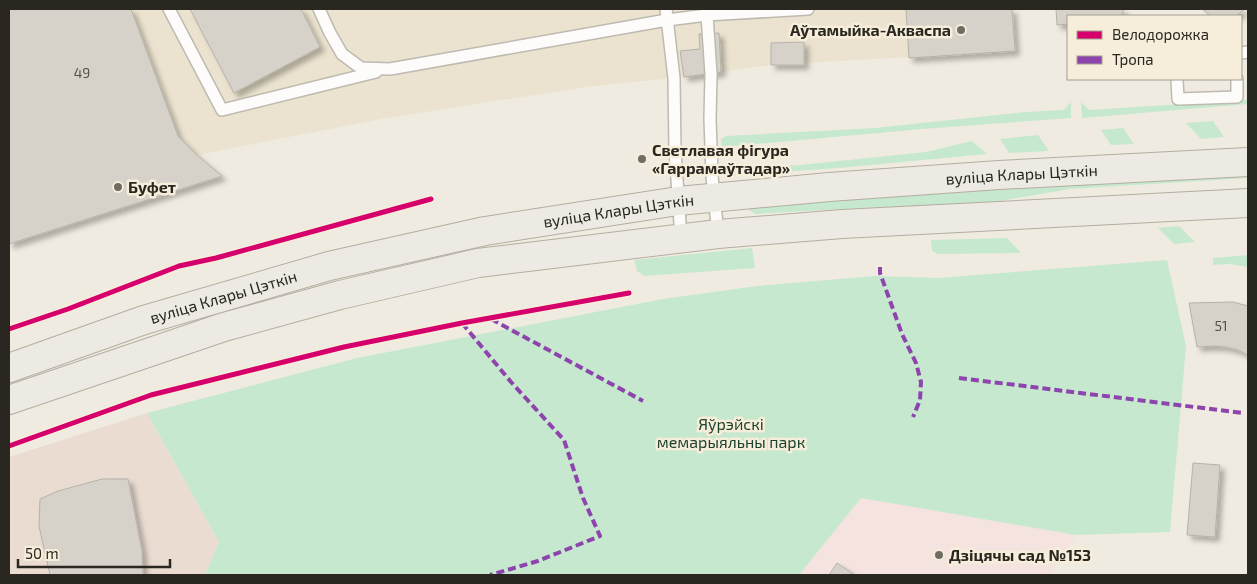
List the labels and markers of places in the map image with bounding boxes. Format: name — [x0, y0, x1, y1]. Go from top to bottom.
place label: Аўтамыйка-Акваспа — [790, 20, 951, 39]
marker: Аўтамыйка-Акваспа — [955, 24, 967, 36]
place label: Светлавая фігура «Гаррамаўтадар» — [652, 140, 790, 177]
marker: Светлавая фігура «Гаррамаўтадар» — [636, 153, 648, 165]
place label: Буфет — [128, 177, 176, 196]
marker: Буфет — [112, 181, 124, 193]
place label: Дзіцячы сад №153 — [949, 545, 1091, 564]
marker: Дзіцячы сад №153 — [933, 549, 945, 561]

